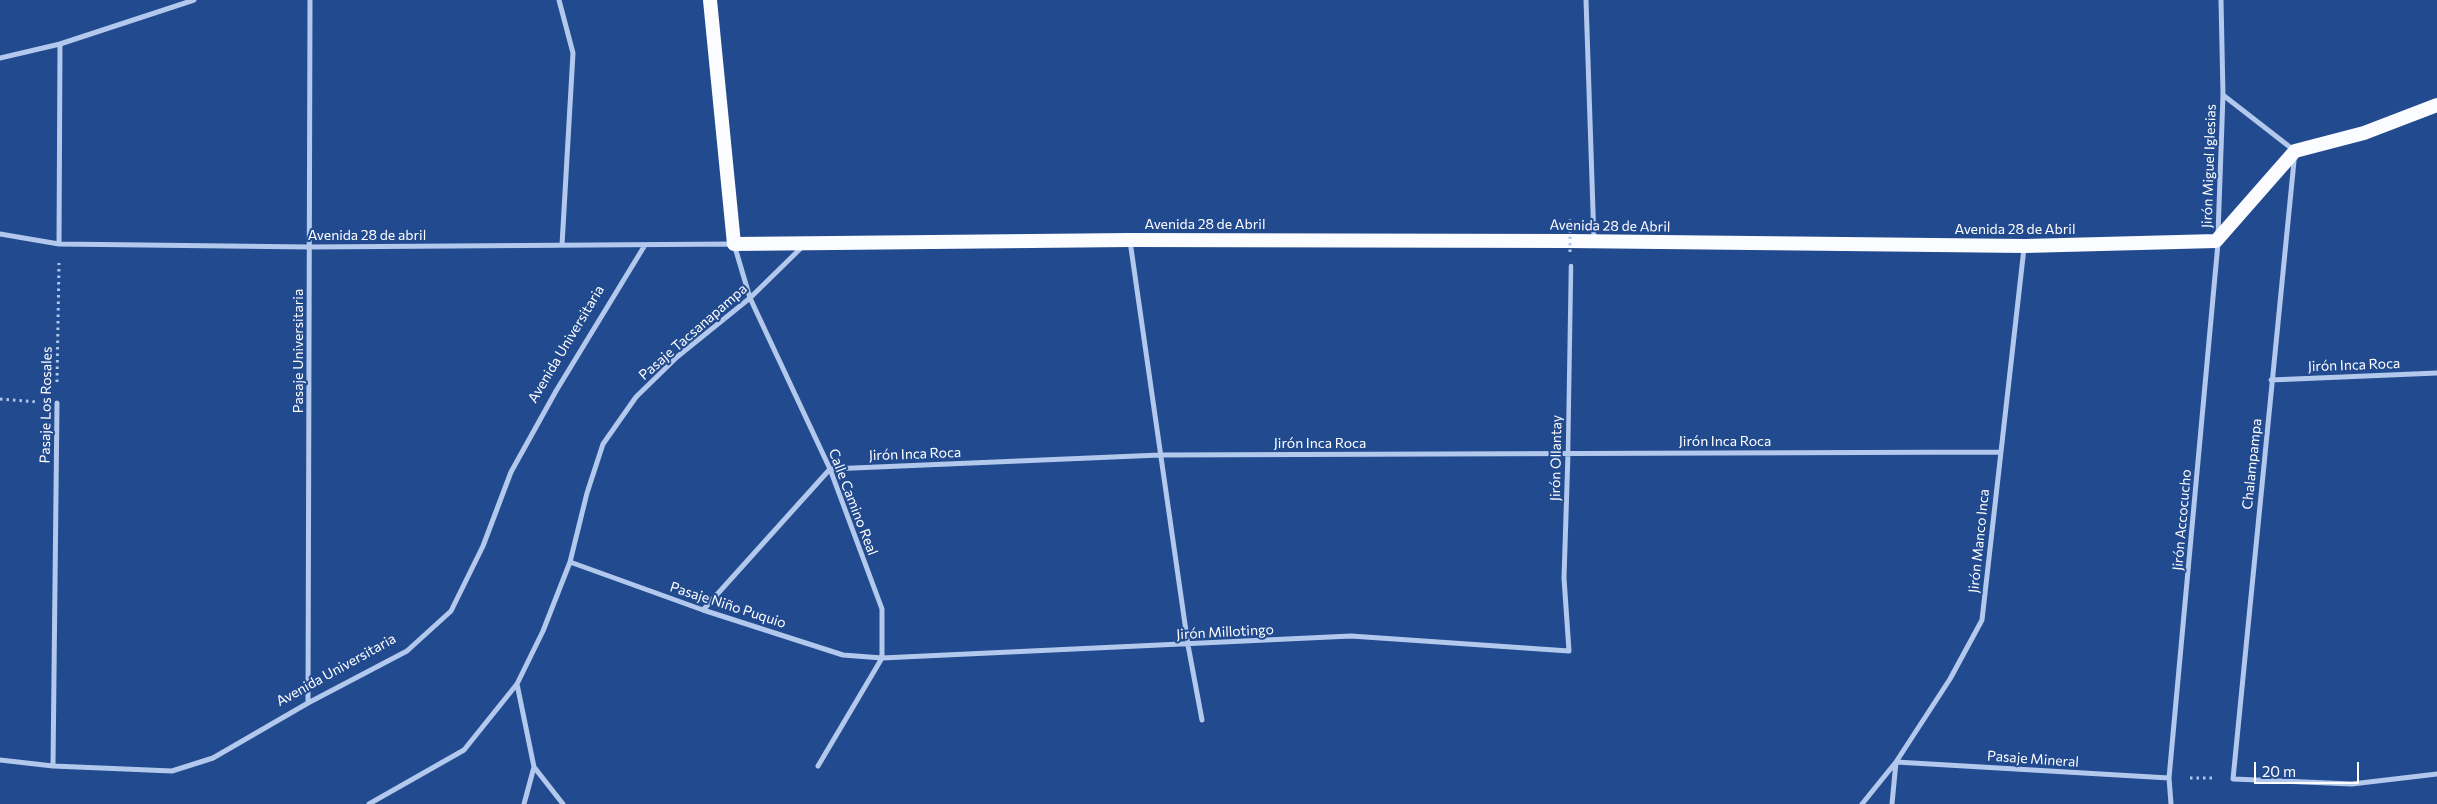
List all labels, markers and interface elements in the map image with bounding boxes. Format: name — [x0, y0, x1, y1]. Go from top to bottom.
street label: Jirón Miguel Iglesias — [2198, 104, 2220, 228]
street label: Avenida 28 de Abril — [1145, 216, 1265, 232]
street label: Avenida 28 de Abril — [1549, 217, 1671, 235]
street label: Avenida 28 de Abril — [1955, 221, 2075, 237]
street label: Avenida 28 de abril — [308, 227, 426, 243]
street label: Pasaje Tacsanapampa — [635, 280, 751, 384]
street label: Avenida Universitaria — [524, 282, 608, 406]
street label: Pasaje Universitaria — [290, 289, 306, 413]
street label: Pasaje Los Rosales — [37, 346, 55, 464]
street label: Jirón Inca Roca — [2307, 355, 2401, 375]
street label: Jirón Ollantay — [1547, 415, 1565, 501]
street label: Chalampampa — [2239, 418, 2265, 510]
street label: Jirón Inca Roca — [1679, 433, 1771, 449]
street label: Jirón Inca Roca — [1274, 435, 1366, 451]
street label: Jirón Inca Roca — [868, 444, 962, 464]
street label: Calle Camino Real — [825, 446, 881, 558]
street label: Jirón Accocucho — [2169, 469, 2195, 571]
street label: Jirón Manco Inca — [1965, 488, 1993, 594]
street label: Pasaje Niño Puquio — [668, 578, 788, 632]
street label: Jirón Millotingo — [1176, 621, 1274, 643]
street label: Avenida Universitaria — [273, 630, 399, 710]
street label: Pasaje Mineral — [1986, 747, 2080, 771]
scale bar — [2257, 752, 2362, 784]
text: 20 m — [2262, 762, 2296, 780]

